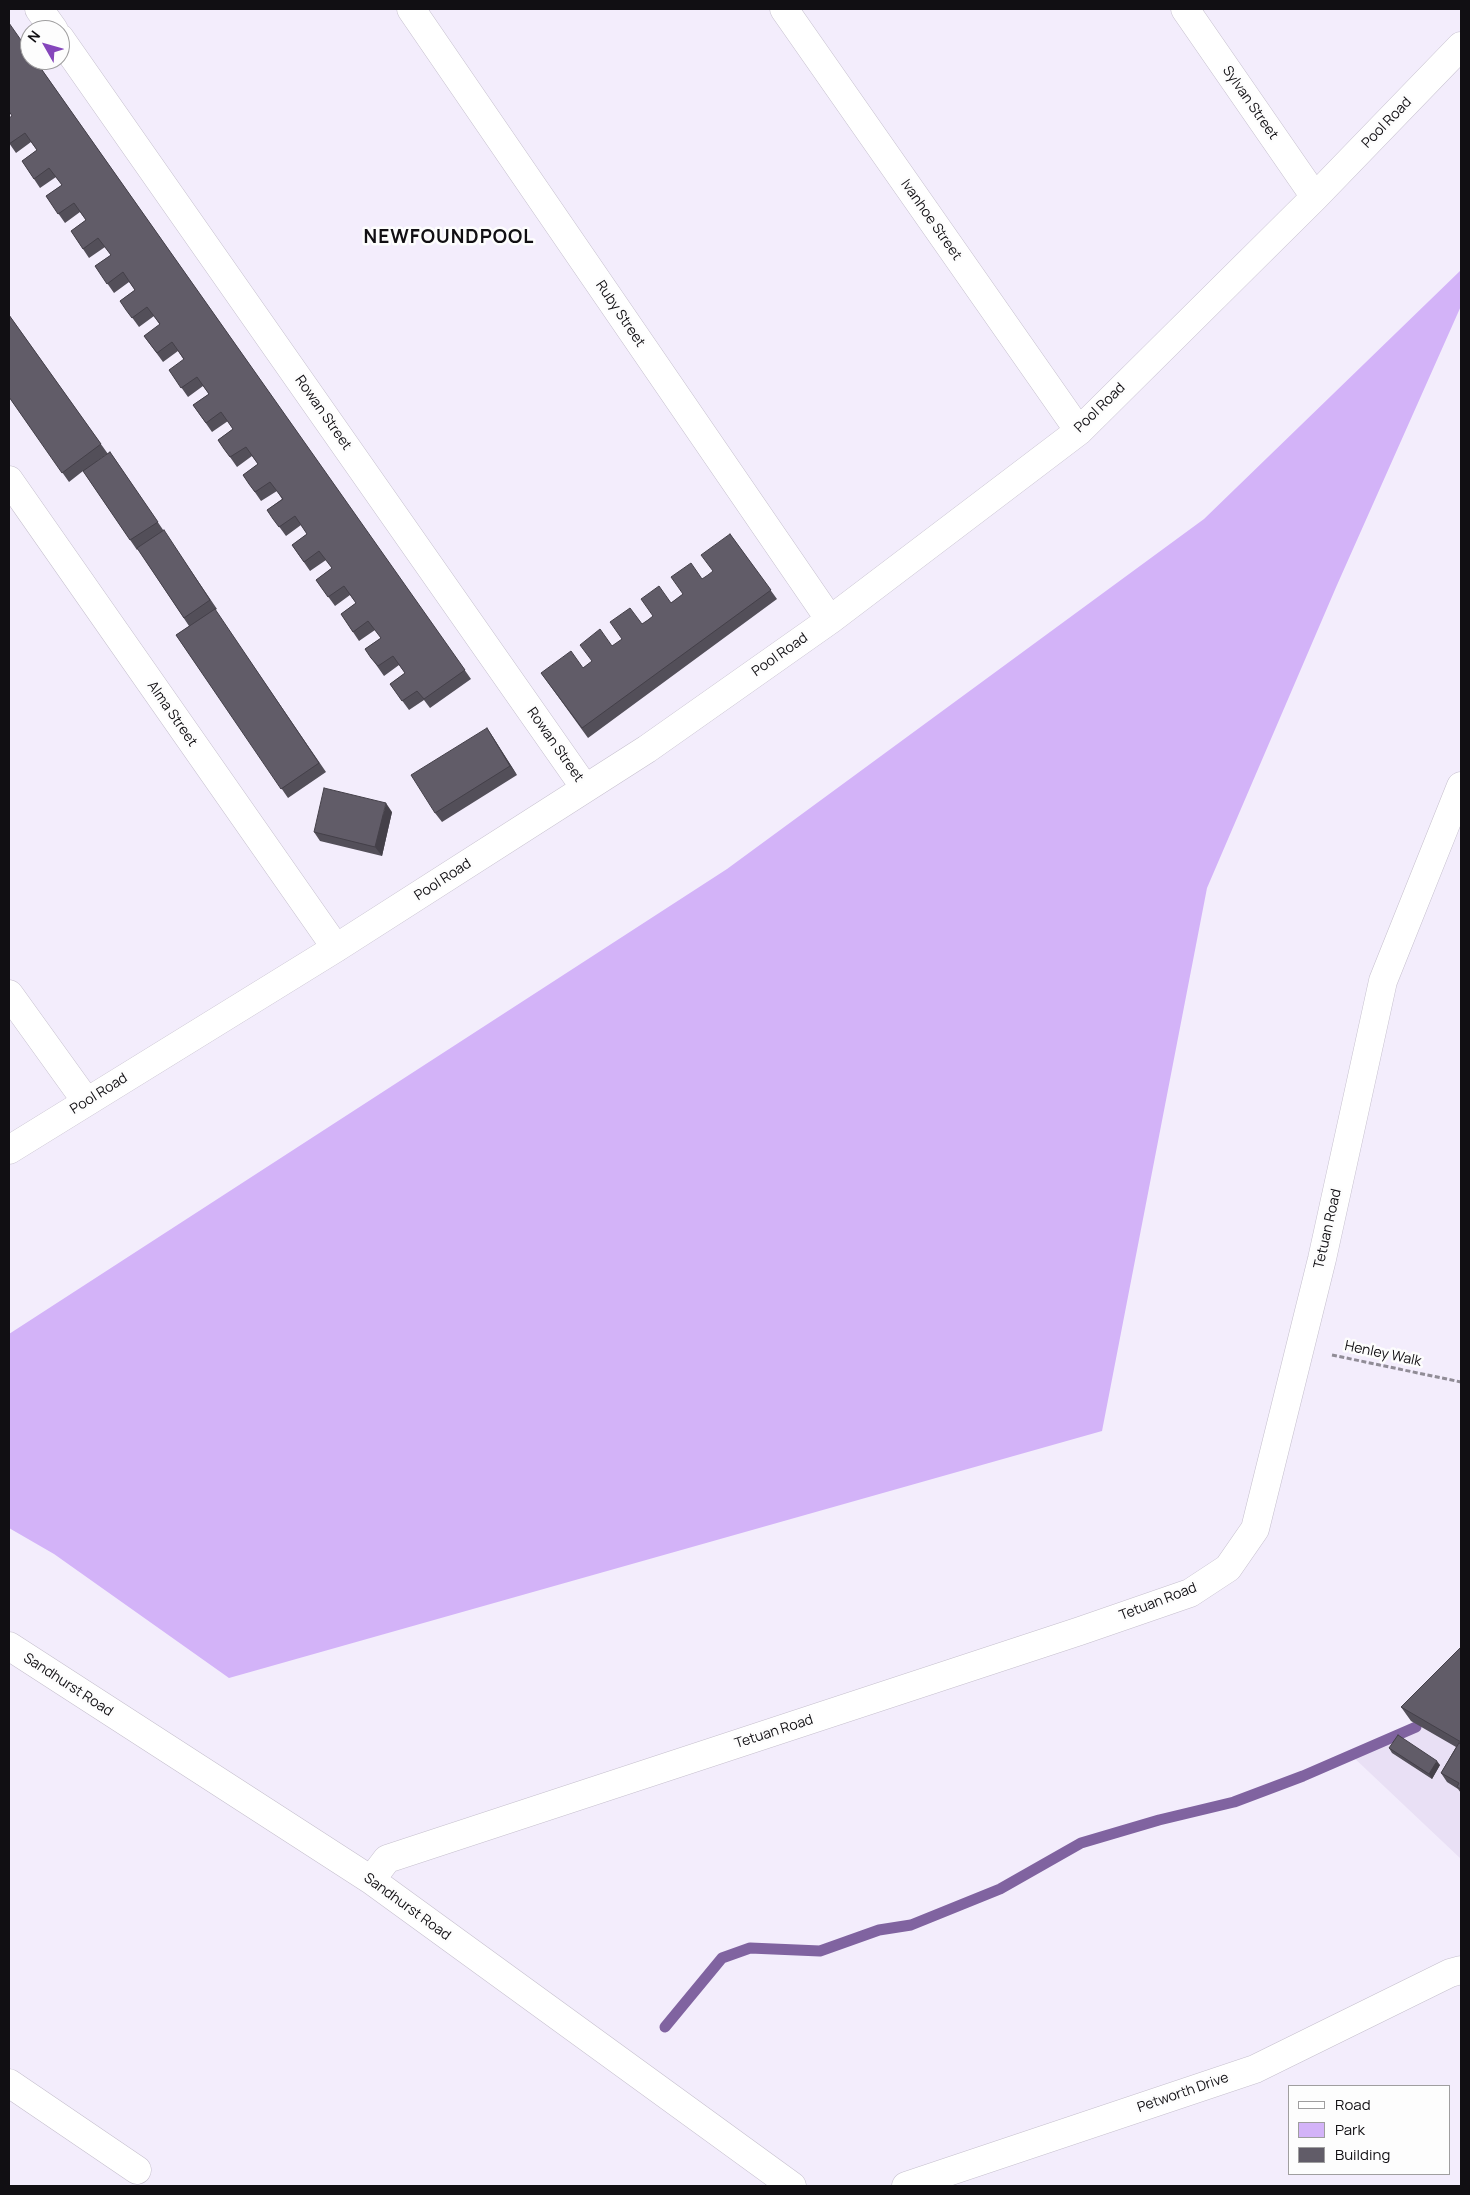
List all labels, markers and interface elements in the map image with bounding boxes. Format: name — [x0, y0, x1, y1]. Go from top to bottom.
north arrow — [20, 20, 70, 70]
text: N — [23, 26, 44, 46]
street label: Sylvan Street — [1218, 63, 1282, 143]
street label: Pool Road — [1359, 94, 1415, 152]
street label: Ivanhoe Street — [897, 176, 965, 264]
district label: NEWFOUNDPOOL — [362, 227, 536, 249]
street label: Ruby Street — [592, 278, 648, 350]
street label: Rowan Street — [291, 372, 355, 454]
street label: Pool Road — [1071, 380, 1129, 436]
street label: Pool Road — [749, 630, 811, 680]
street label: Alma Street — [143, 678, 201, 750]
street label: Rowan Street — [523, 704, 587, 786]
street label: Pool Road — [411, 855, 475, 905]
street label: Pool Road — [67, 1070, 131, 1118]
street label: Tetuan Road — [1311, 1187, 1345, 1271]
street label: Henley Walk — [1343, 1338, 1423, 1370]
street label: Tetuan Road — [1117, 1580, 1199, 1624]
street label: Sandhurst Road — [20, 1650, 116, 1720]
street label: Tetuan Road — [733, 1711, 815, 1753]
street label: Sandhurst Road — [360, 1870, 454, 1944]
street label: Petworth Drive — [1135, 2070, 1231, 2116]
legend — [1288, 2085, 1450, 2175]
text: Road — [1335, 2094, 1371, 2115]
text: Park — [1335, 2119, 1365, 2140]
text: Building — [1335, 2144, 1390, 2165]

